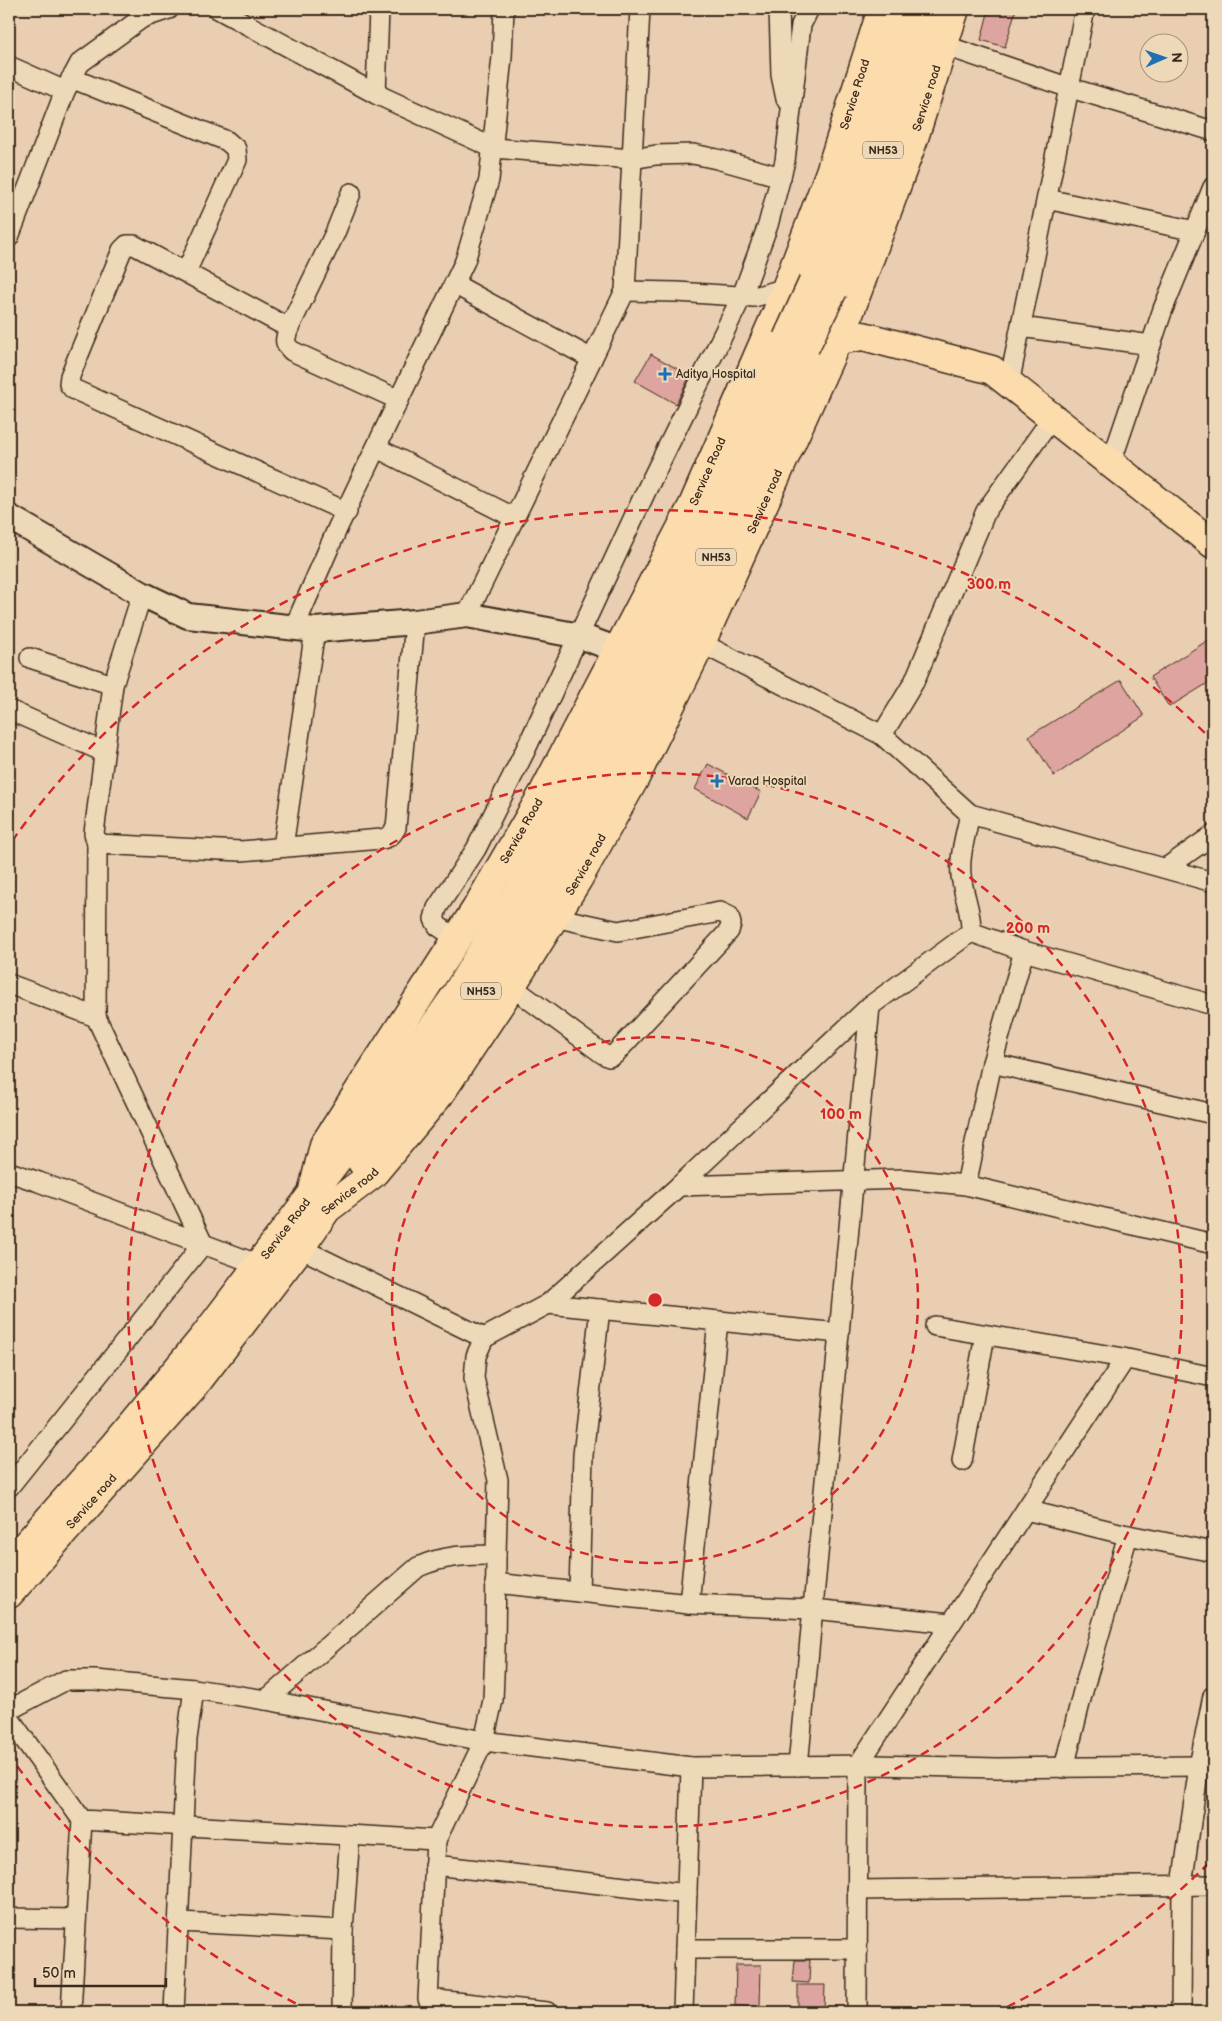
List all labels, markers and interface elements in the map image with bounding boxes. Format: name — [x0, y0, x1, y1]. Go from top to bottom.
north arrow — [1140, 32, 1190, 82]
text: N — [1168, 52, 1185, 63]
street label: Service Road — [837, 57, 874, 132]
street label: Service road — [910, 63, 945, 133]
road number: NH53 — [863, 142, 903, 158]
marker: Aditya Hospital — [658, 367, 672, 381]
place label: Aditya Hospital — [676, 367, 756, 382]
street label: Service Road — [687, 435, 730, 508]
street label: Service road — [744, 467, 786, 536]
road number: NH53 — [696, 548, 736, 566]
text: 300 m — [967, 575, 1011, 594]
marker: Varad Hospital — [710, 774, 724, 788]
place label: Varad Hospital — [728, 774, 806, 789]
street label: Service Road — [497, 796, 547, 867]
street label: Service road — [563, 831, 610, 898]
text: 200 m — [1006, 919, 1050, 938]
road number: NH53 — [461, 982, 501, 999]
text: 100 m — [820, 1105, 862, 1124]
street label: Service road — [318, 1165, 383, 1218]
street label: Service Road — [258, 1195, 314, 1263]
centre of rings — [646, 1291, 664, 1309]
street label: Service road — [63, 1471, 120, 1532]
scale bar — [35, 1956, 166, 1988]
text: 50 m — [42, 1964, 76, 1983]

